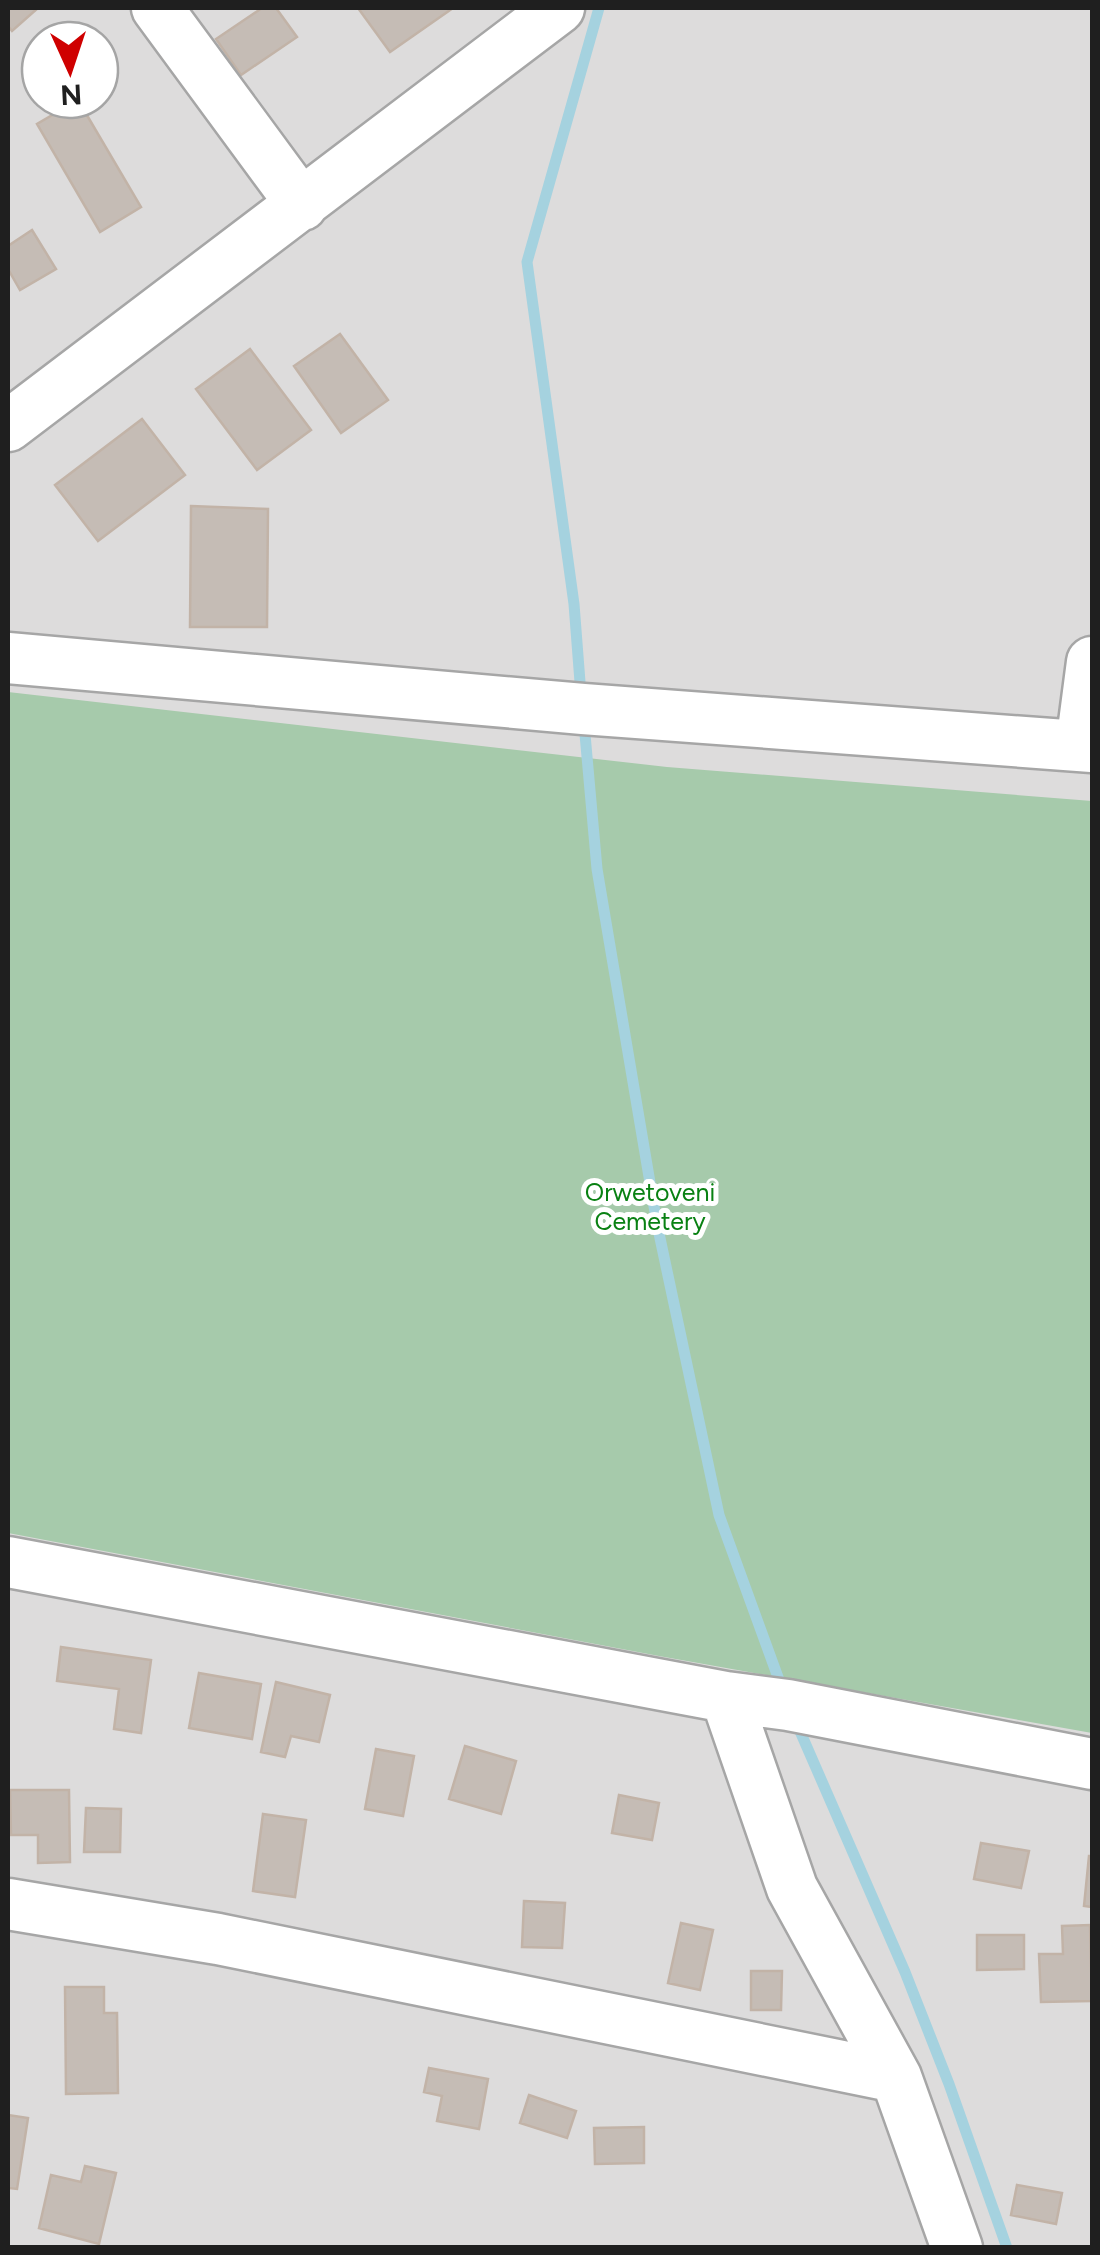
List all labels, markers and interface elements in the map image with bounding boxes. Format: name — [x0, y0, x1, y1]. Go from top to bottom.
north arrow — [20, 20, 120, 120]
text: N — [60, 77, 83, 113]
park label: Orwetoveni Cemetery — [585, 1177, 715, 1236]

